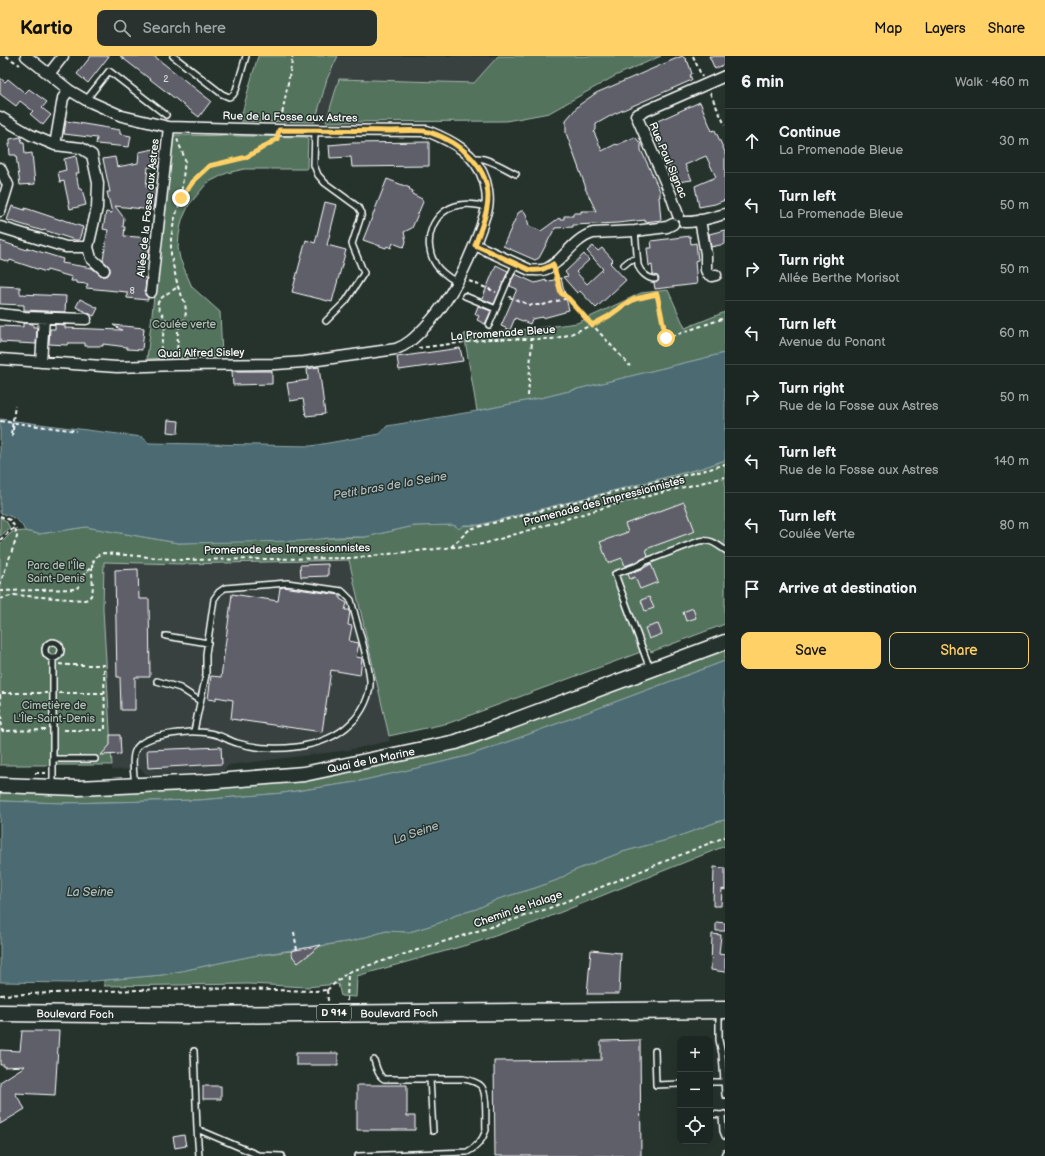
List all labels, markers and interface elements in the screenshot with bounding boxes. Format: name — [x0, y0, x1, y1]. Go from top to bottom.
search box — [97, 10, 377, 46]
text: Kartio — [20, 17, 73, 40]
icon: search — [111, 17, 133, 39]
text: Search here — [143, 19, 226, 38]
text: Map — [874, 20, 902, 37]
text: Layers — [924, 20, 966, 37]
text: Share — [988, 20, 1025, 37]
text: 6 min — [741, 72, 784, 92]
house number: 2 — [163, 74, 169, 85]
text: Walk · 460 m — [955, 74, 1029, 90]
street label: Rue de la Fosse aux Astres — [222, 109, 358, 125]
street label: Rue Paul Signac — [646, 120, 690, 200]
text: Continue — [779, 123, 841, 142]
icon: ahead — [741, 130, 763, 152]
text: 30 m — [999, 133, 1029, 149]
street label: Allée de la Fosse aux Astres — [134, 138, 162, 278]
text: La Promenade Bleue — [779, 142, 903, 158]
text: Turn left — [779, 187, 836, 206]
route end — [172, 189, 190, 207]
icon: left — [741, 194, 763, 216]
text: 50 m — [1000, 197, 1029, 213]
text: La Promenade Bleue — [779, 206, 903, 222]
text: Turn right — [779, 251, 844, 270]
icon: right — [741, 258, 763, 280]
text: 50 m — [1000, 261, 1029, 277]
text: Allée Berthe Morisot — [779, 270, 900, 286]
house number: 8 — [129, 286, 135, 297]
text: Turn left — [779, 315, 836, 334]
park label: Coulée verte — [152, 318, 216, 331]
icon: left — [741, 322, 763, 344]
street label: La Promenade Bleue — [450, 323, 556, 343]
text: 60 m — [999, 325, 1029, 341]
route start — [657, 329, 675, 347]
text: Avenue du Ponant — [779, 334, 885, 350]
street label: Quai Alfred Sisley — [157, 346, 245, 360]
text: Turn right — [779, 379, 844, 398]
icon: right — [741, 386, 763, 408]
text: 50 m — [1000, 389, 1029, 405]
text: Rue de la Fosse aux Astres — [779, 398, 939, 414]
text: Turn left — [779, 443, 836, 462]
icon: left — [741, 450, 763, 472]
text: 140 m — [994, 453, 1029, 469]
text: Rue de la Fosse aux Astres — [779, 462, 939, 478]
water label: Petit bras de la Seine — [332, 469, 448, 503]
street label: Promenade des Impressionnistes — [522, 473, 687, 529]
text: Turn left — [779, 507, 836, 526]
icon: left — [741, 514, 763, 536]
text: 80 m — [1000, 517, 1029, 533]
text: Coulée Verte — [779, 526, 855, 542]
street label: Promenade des Impressionnistes — [204, 541, 371, 557]
park label: Parc de l'Île Saint-Denis — [27, 558, 86, 585]
icon: arrive — [741, 578, 763, 600]
text: Arrive at destination — [779, 579, 917, 598]
button: Save — [741, 632, 881, 669]
button: Share — [889, 632, 1029, 669]
park label: Cimetière de L'Île-Saint-Denis — [13, 699, 95, 725]
street label: Quai de la Marine — [326, 744, 416, 775]
water label: La Seine — [391, 818, 441, 848]
water label: La Seine — [66, 885, 114, 900]
street label: Chemin de Halage — [472, 888, 564, 930]
road number: D 914 — [317, 1005, 351, 1021]
street label: Boulevard Foch — [360, 1006, 438, 1020]
street label: Boulevard Foch — [36, 1007, 114, 1021]
map controls — [677, 1036, 713, 1144]
button: + — [677, 1036, 713, 1072]
button: − — [677, 1072, 713, 1108]
button: locate — [677, 1108, 713, 1144]

